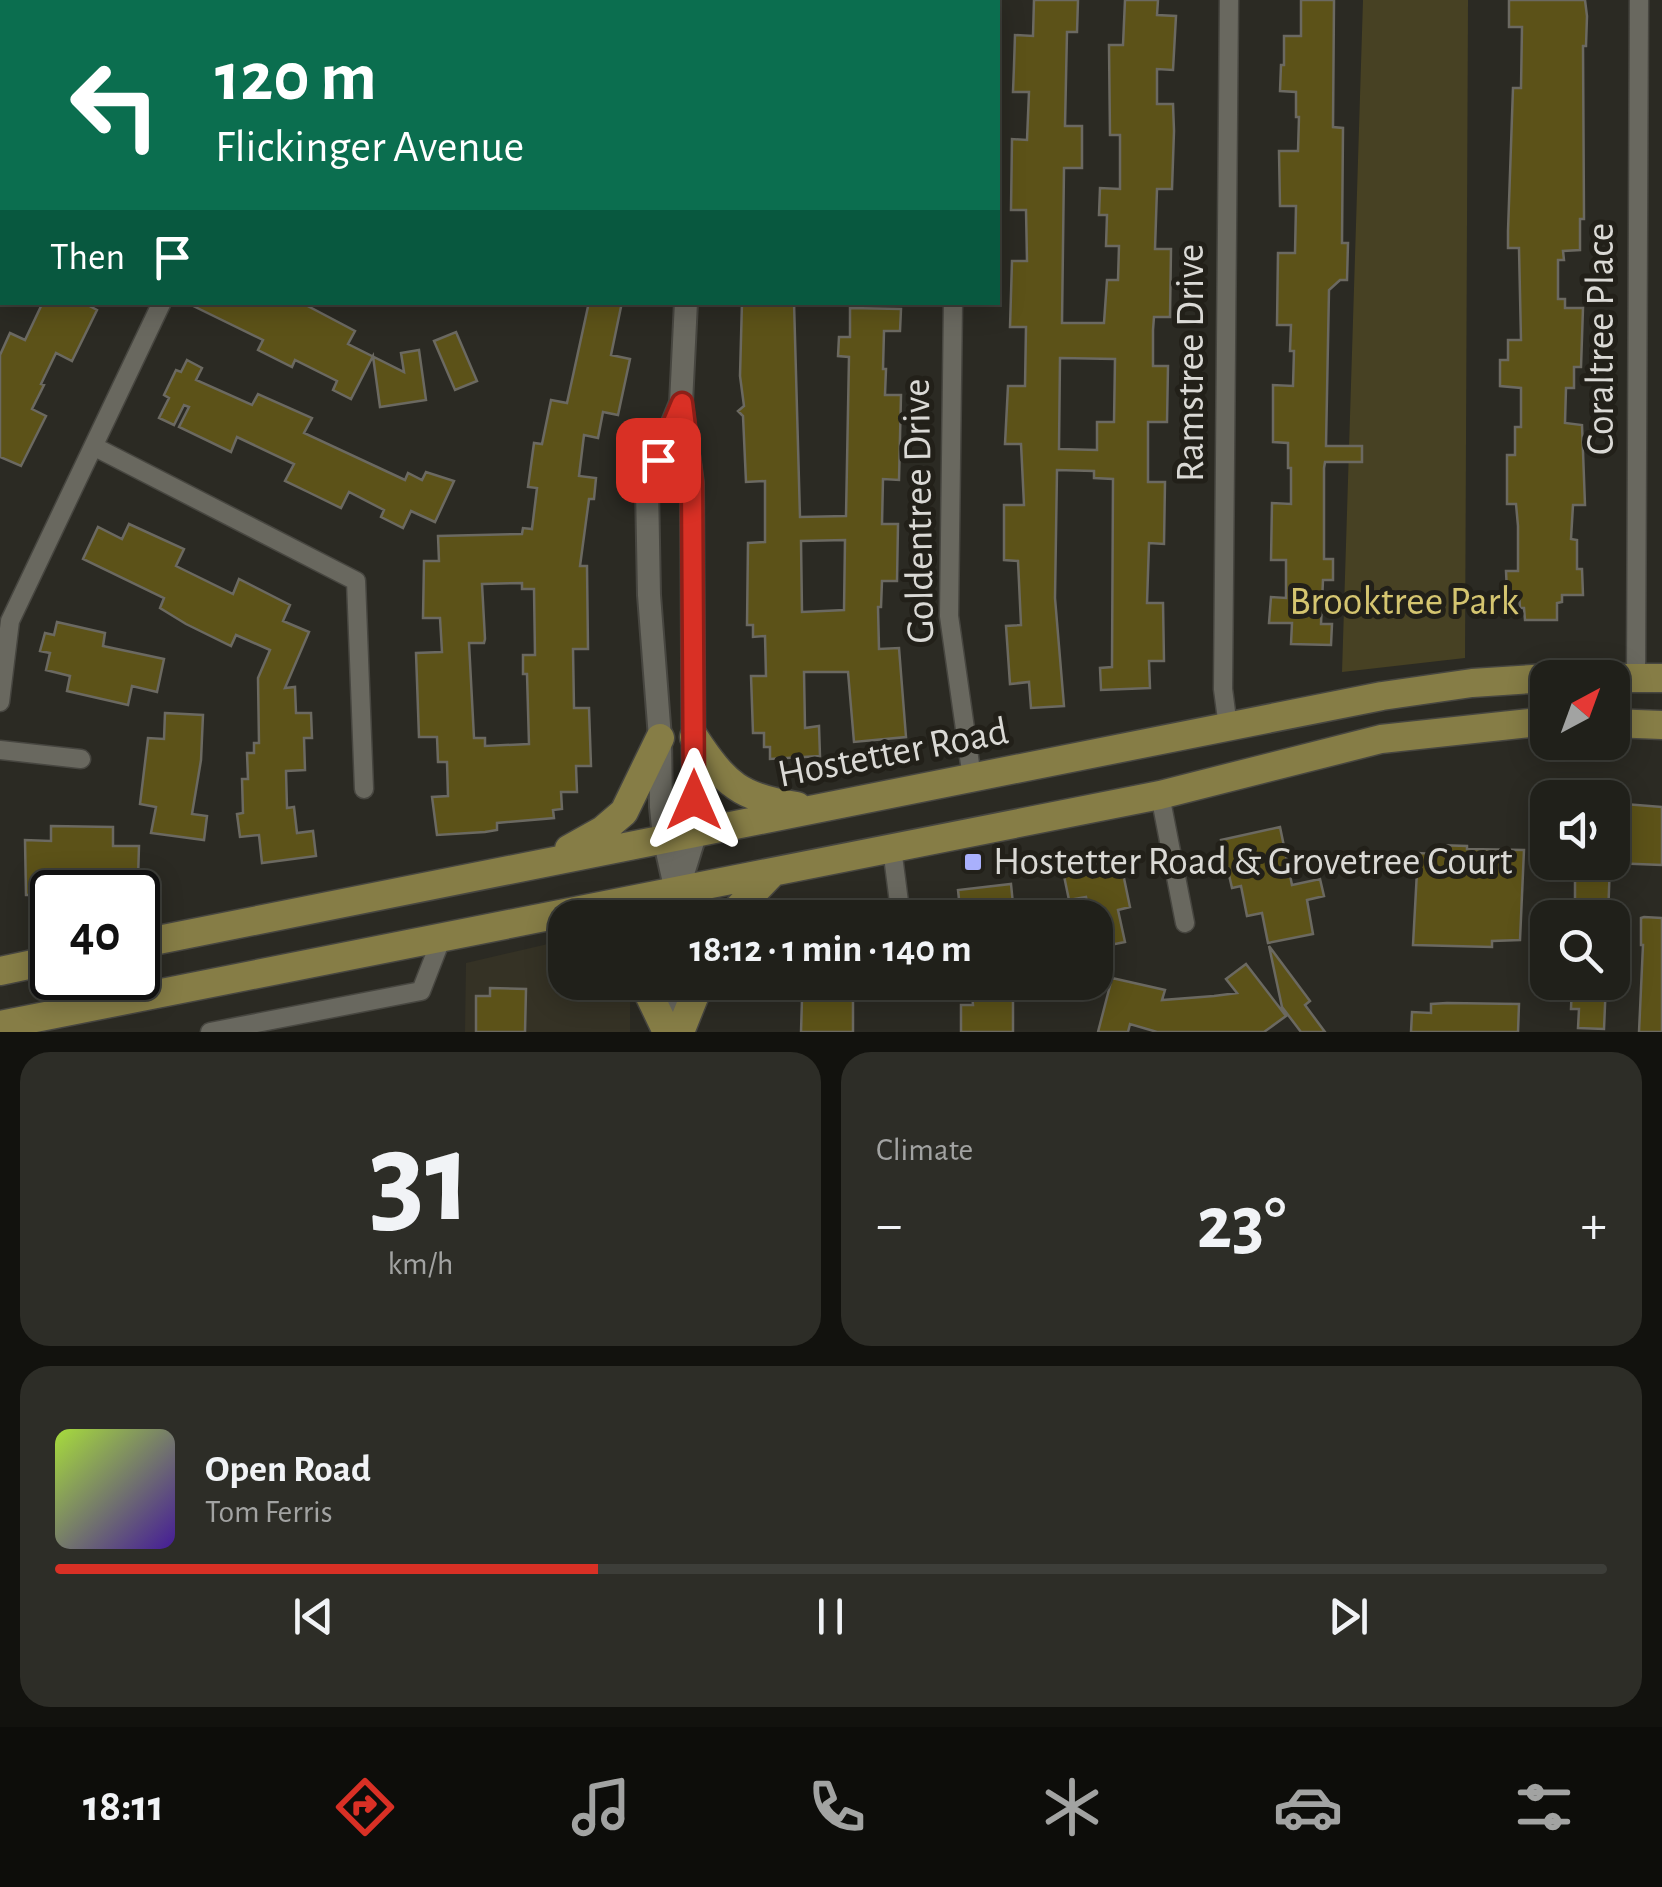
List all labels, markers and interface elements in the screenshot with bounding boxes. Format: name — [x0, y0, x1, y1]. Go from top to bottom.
icon: left — [50, 40, 180, 170]
text: 120 m — [215, 43, 377, 113]
text: Flickinger Avenue — [215, 125, 524, 170]
street label: Coraltree Place — [1581, 223, 1621, 455]
icon: arrive — [145, 230, 200, 285]
text: Then — [50, 239, 125, 277]
street label: Ramstree Drive — [1171, 244, 1211, 482]
street label: Goldentree Drive — [897, 378, 941, 644]
pin — [616, 418, 701, 503]
icon: arrive — [631, 433, 686, 488]
park label: Brooktree Park — [1289, 582, 1519, 622]
north arrow — [1530, 660, 1630, 760]
map controls — [1530, 660, 1630, 1000]
street label: Hostetter Road — [774, 711, 1012, 795]
position arrow — [642, 748, 746, 852]
button: sound — [1530, 780, 1630, 880]
place label: Hostetter Road & Grovetree Court — [993, 842, 1513, 882]
marker: Hostetter Road & Grovetree Court — [962, 851, 984, 873]
speed limit sign: 40 — [30, 870, 160, 1000]
button: search — [1530, 900, 1630, 1000]
text: 18:12 · 1 min · 140 m — [689, 931, 972, 969]
text: 31 — [369, 1115, 472, 1245]
text: Climate — [876, 1134, 973, 1166]
text: 23° — [1197, 1187, 1286, 1262]
text: − — [876, 1198, 902, 1253]
text: + — [1581, 1198, 1607, 1253]
text: km/h — [387, 1248, 454, 1280]
text: Open Road — [205, 1451, 371, 1489]
text: Tom Ferris — [205, 1496, 333, 1528]
icon: previous — [286, 1589, 341, 1644]
icon: pause — [803, 1589, 858, 1644]
icon: next — [1321, 1589, 1376, 1644]
icon: directions — [330, 1772, 400, 1842]
icon: music — [566, 1772, 636, 1842]
icon: phone — [802, 1772, 872, 1842]
icon: climate — [1037, 1772, 1107, 1842]
icon: car — [1273, 1772, 1343, 1842]
icon: filters — [1509, 1772, 1579, 1842]
text: 18:11 — [83, 1784, 164, 1829]

